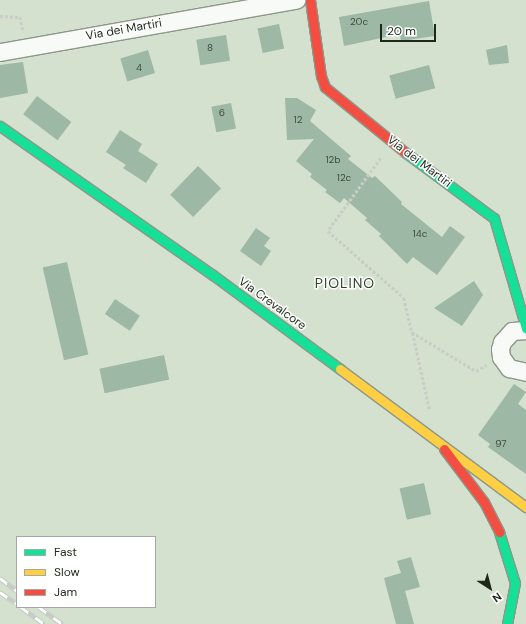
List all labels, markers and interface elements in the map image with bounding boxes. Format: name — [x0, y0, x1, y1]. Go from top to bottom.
street label: Via dei Martiri — [85, 16, 163, 44]
house number: 20c — [350, 16, 368, 28]
scale bar — [382, 16, 438, 42]
text: 20 m — [387, 23, 416, 39]
house number: 8 — [207, 42, 213, 54]
house number: 4 — [136, 62, 142, 74]
house number: 6 — [219, 107, 225, 119]
house number: 12 — [294, 114, 302, 126]
street label: Via dei Martiri — [384, 133, 454, 191]
house number: 12b — [325, 154, 341, 166]
house number: 12c — [337, 172, 351, 184]
house number: 14c — [413, 228, 427, 240]
street label: Via Crevalcore — [235, 275, 309, 333]
district label: PIOLINO — [315, 275, 375, 291]
house number: 97 — [495, 438, 507, 450]
legend — [16, 536, 156, 608]
text: Fast — [54, 544, 77, 560]
text: Slow — [54, 564, 80, 580]
north arrow — [470, 568, 510, 608]
text: Jam — [54, 584, 77, 600]
text: N — [490, 590, 504, 606]

